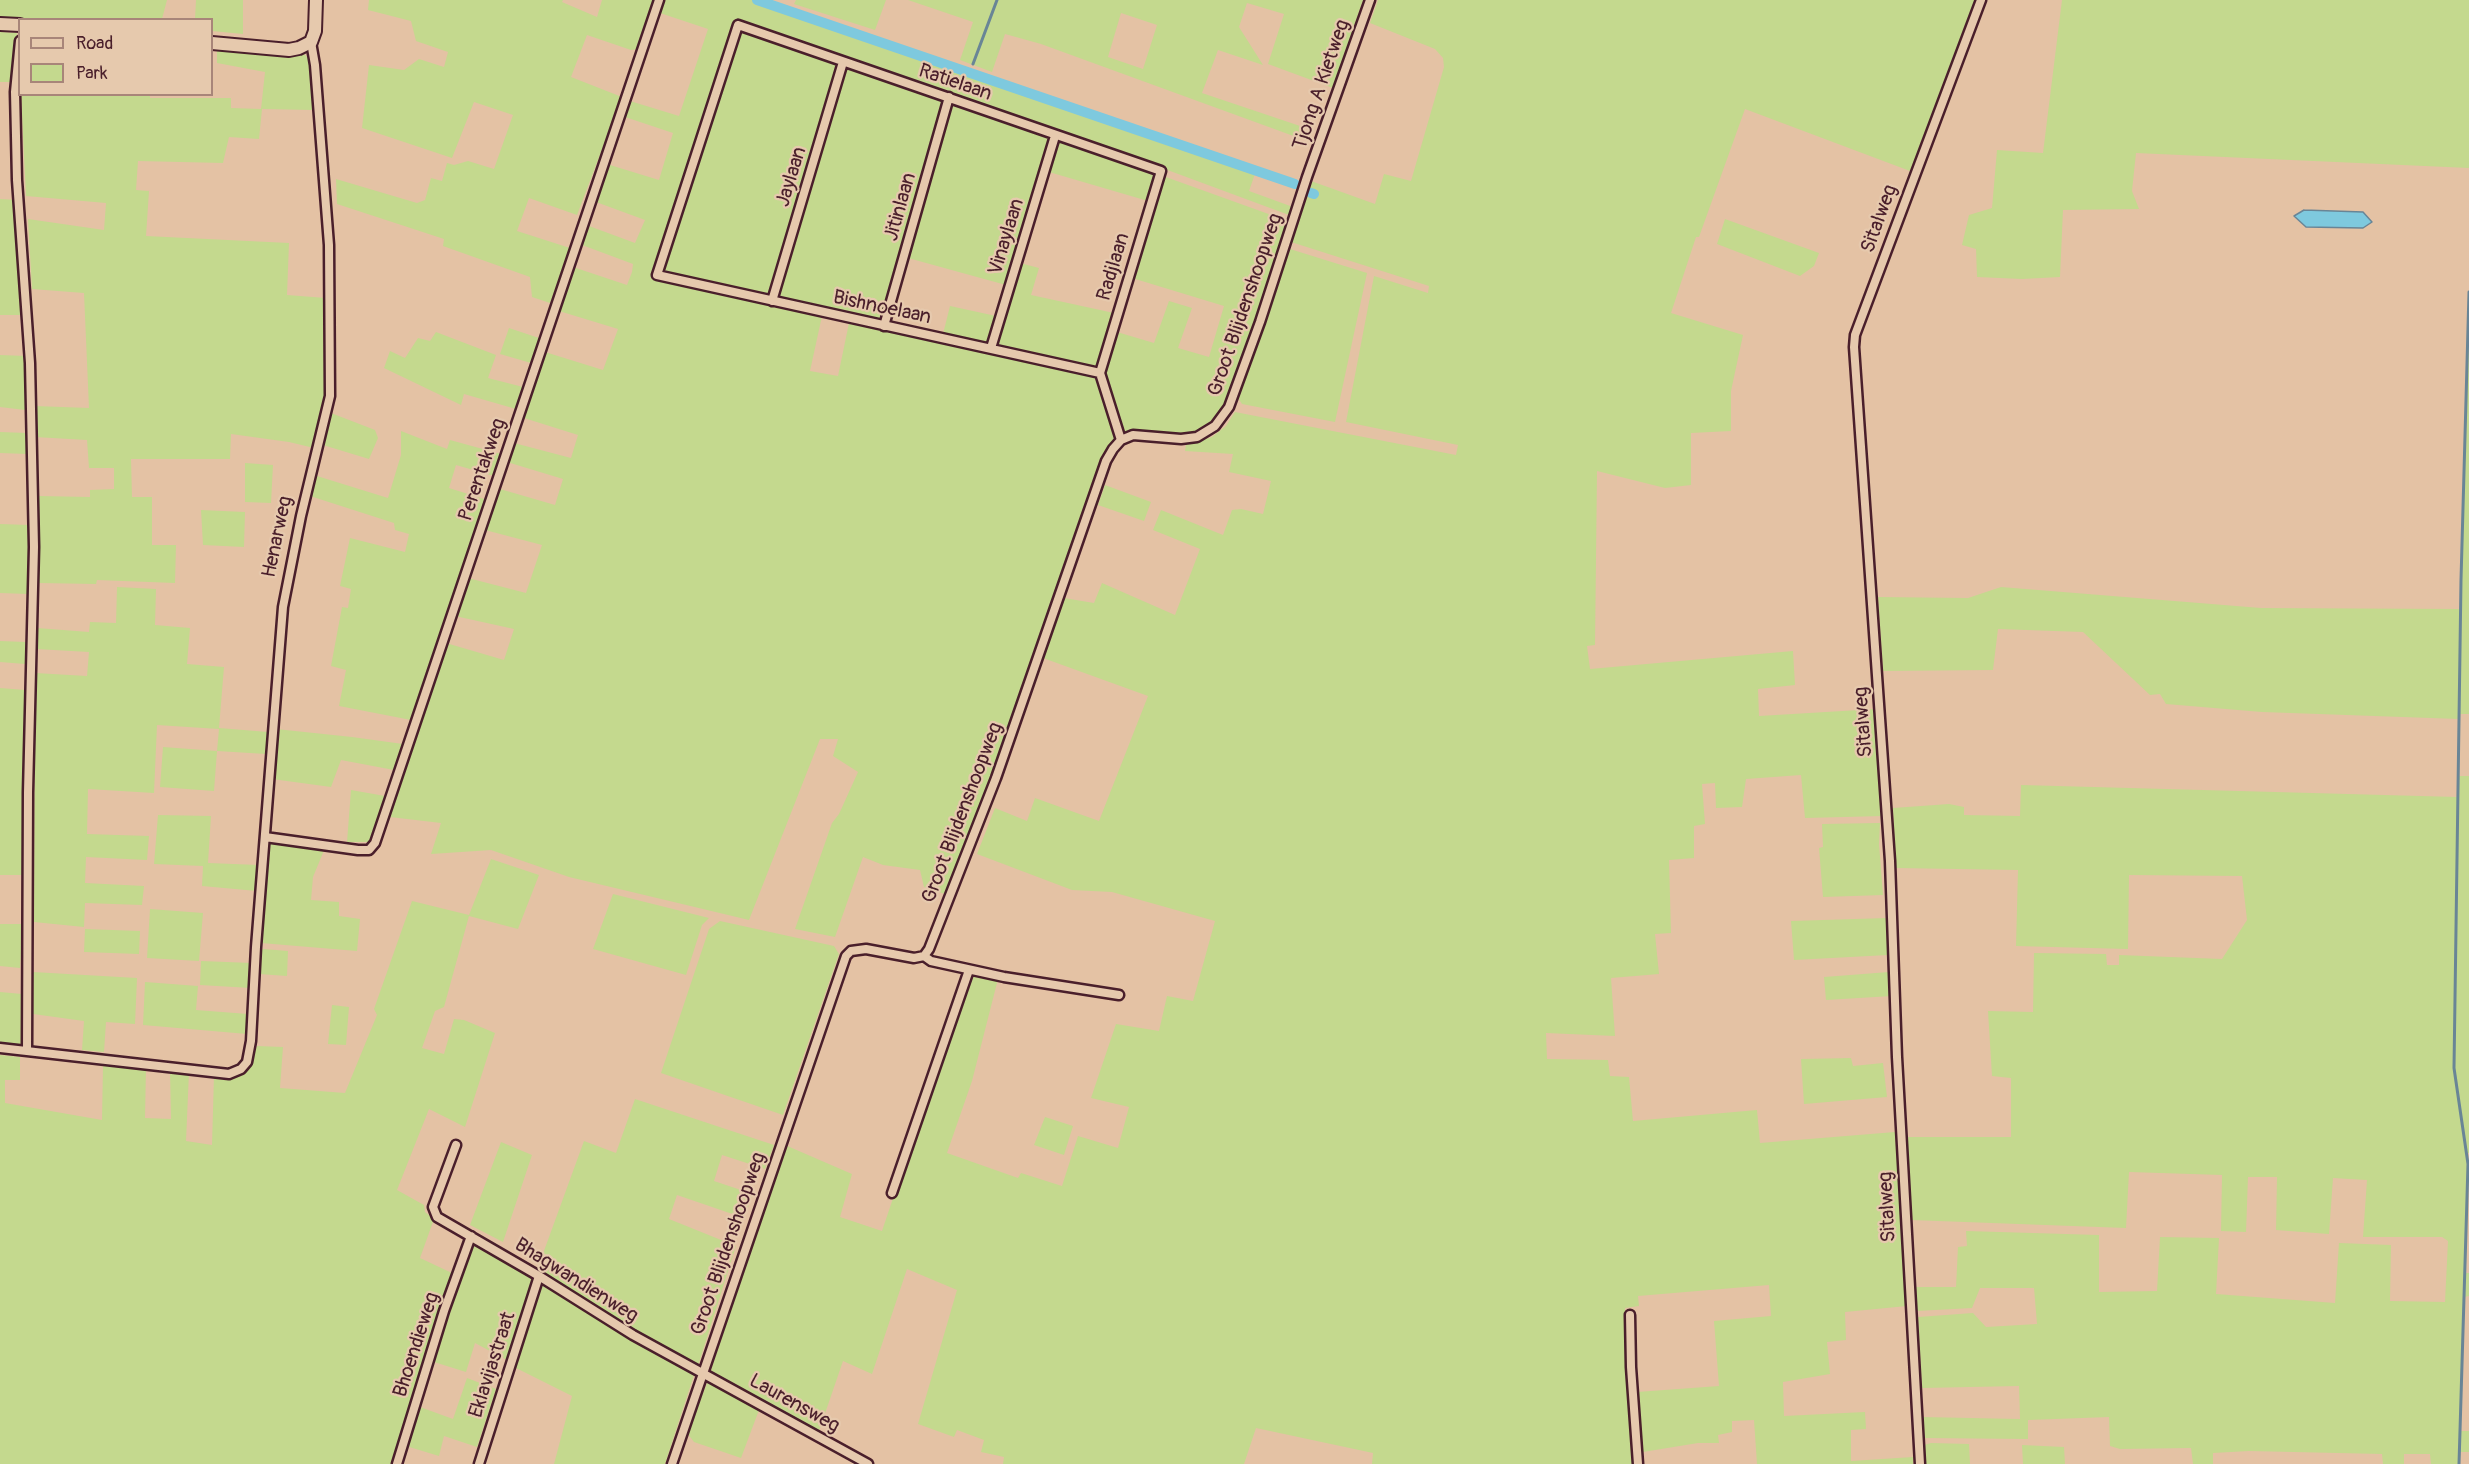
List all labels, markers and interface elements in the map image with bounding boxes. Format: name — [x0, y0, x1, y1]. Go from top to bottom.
street label: Tjong A Kietweg — [1288, 17, 1356, 153]
legend — [18, 18, 213, 96]
text: Road — [76, 32, 113, 55]
street label: Ratielaan — [915, 59, 995, 107]
text: Park — [76, 62, 108, 85]
street label: Jaylaan — [772, 144, 812, 210]
street label: Jitinlaan — [880, 170, 922, 244]
street label: Sitalweg — [1857, 182, 1903, 256]
street label: Vinaylaan — [984, 196, 1030, 278]
street label: Groot Blijdenshoopweg — [1203, 210, 1289, 400]
street label: Radjlaan — [1092, 230, 1136, 304]
street label: Bishnoelaan — [831, 286, 933, 330]
street label: Perentakweg — [454, 415, 512, 525]
street label: Henarweg — [258, 494, 298, 580]
street label: Sitalweg — [1850, 686, 1878, 758]
street label: Groot Blijdenshoopweg — [917, 719, 1009, 907]
street label: Groot Blijdenshoopweg — [686, 1149, 772, 1339]
street label: Sitalweg — [1874, 1171, 1902, 1243]
street label: Bhagwandienweg — [510, 1233, 642, 1329]
street label: Bhoendieweg — [389, 1290, 445, 1400]
street label: Eklavijastraat — [465, 1309, 521, 1421]
street label: Laurensweg — [745, 1369, 843, 1439]

